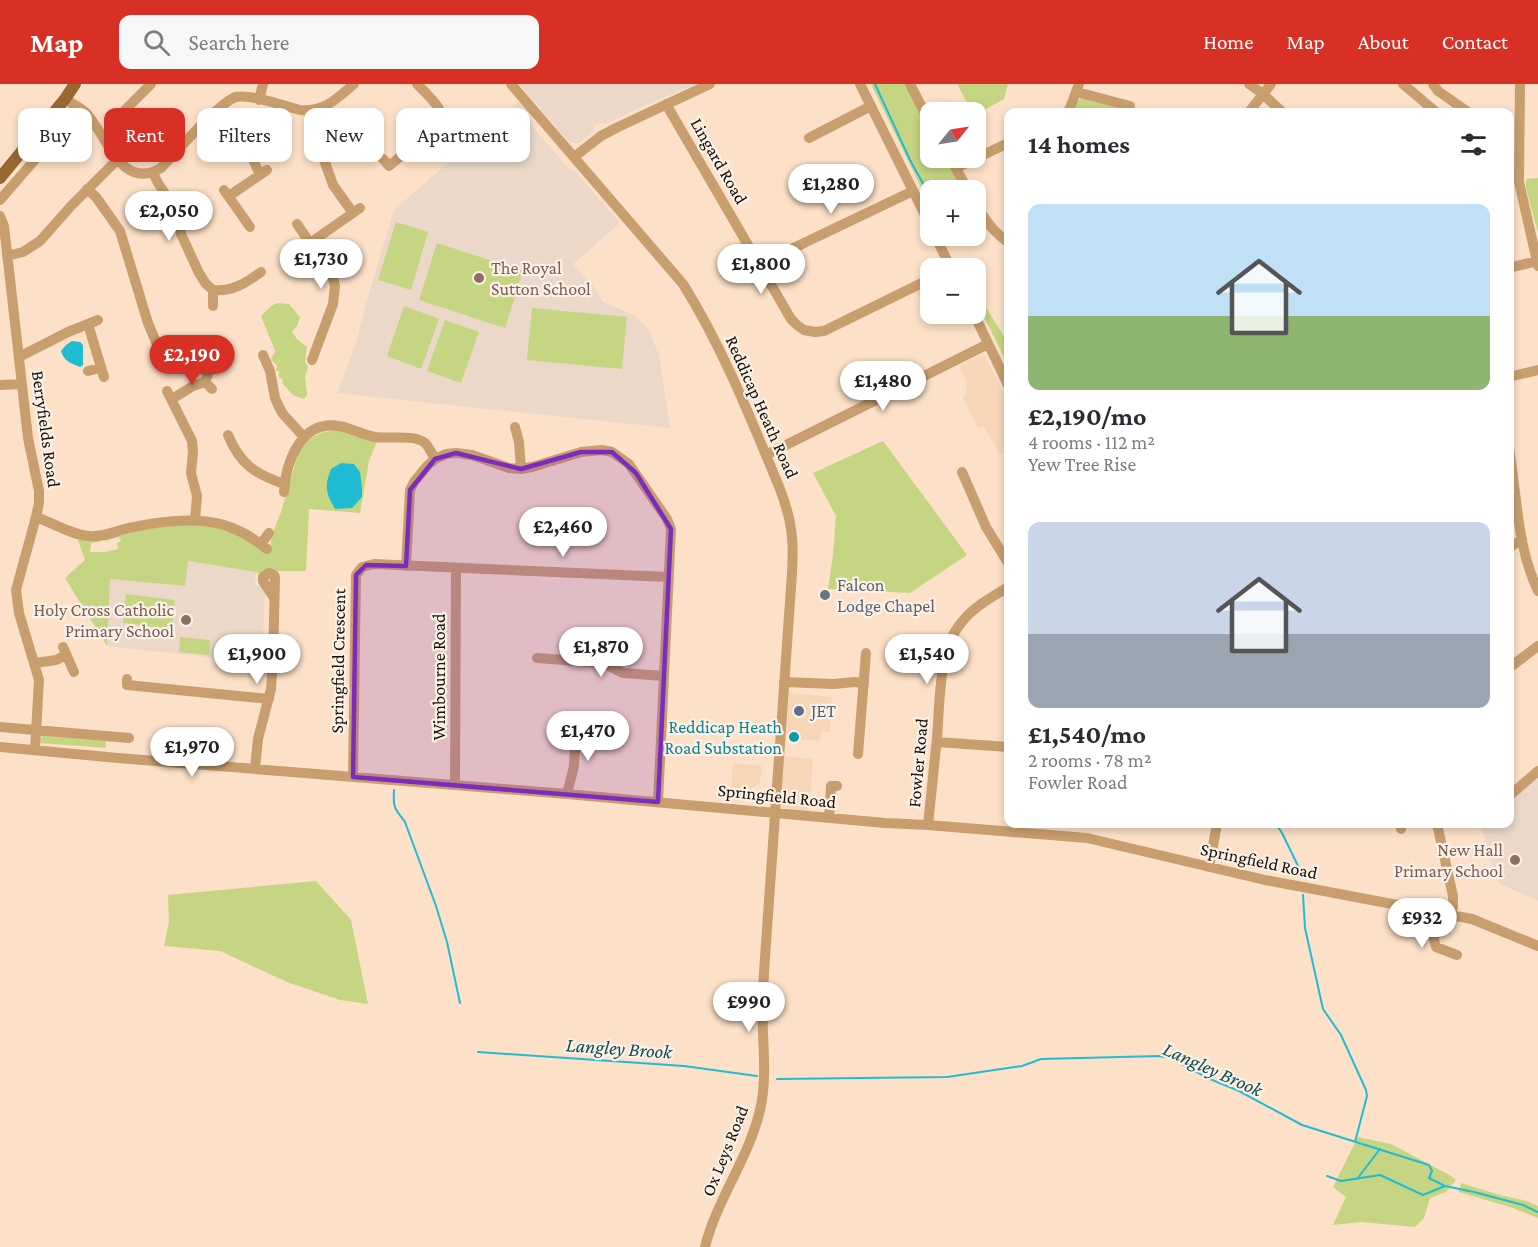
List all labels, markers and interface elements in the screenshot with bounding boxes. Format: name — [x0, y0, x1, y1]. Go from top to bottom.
search box — [119, 15, 539, 69]
icon: search — [140, 26, 173, 59]
text: Map — [30, 27, 83, 58]
text: Search here — [188, 30, 289, 55]
text: Home — [1203, 30, 1253, 54]
text: Map — [1286, 30, 1325, 54]
text: About — [1358, 30, 1409, 54]
text: Contact — [1442, 30, 1508, 54]
north arrow — [920, 102, 986, 168]
map controls — [920, 102, 986, 324]
chip: Buy — [18, 108, 92, 162]
chip: Rent — [104, 108, 185, 162]
chip: Filters — [197, 108, 292, 162]
chip: New — [304, 108, 384, 162]
chip: Apartment — [396, 108, 530, 162]
street label: Lingard Road — [686, 115, 752, 208]
icon: filters — [1457, 128, 1490, 161]
text: 14 homes — [1028, 130, 1130, 159]
pin: £1,280 — [782, 164, 880, 215]
text: £1,280 — [802, 172, 860, 194]
button: + — [920, 180, 986, 246]
pin: £2,050 — [120, 191, 218, 242]
text: £2,050 — [139, 199, 199, 221]
pin: £1,730 — [272, 239, 370, 290]
icon: home — [1205, 243, 1313, 351]
pin: £1,800 — [712, 244, 810, 295]
text: £1,730 — [294, 247, 348, 269]
text: £1,800 — [731, 252, 791, 274]
place label: The Royal Sutton School — [491, 258, 591, 299]
button: − — [920, 258, 986, 324]
marker: The Royal Sutton School — [472, 271, 486, 285]
street label: Reddicap Heath Road — [722, 333, 803, 482]
pin: £2,190 — [143, 335, 241, 386]
text: £2,190 — [164, 343, 220, 365]
pin: £1,480 — [834, 361, 932, 412]
street label: Berryfields Road — [28, 369, 64, 489]
text: £1,480 — [854, 369, 912, 391]
text: £2,190/mo — [1028, 402, 1146, 431]
text: 4 rooms · 112 m² — [1028, 431, 1155, 453]
text: Yew Tree Rise — [1028, 453, 1136, 475]
pin: £2,460 — [514, 507, 612, 558]
text: £2,460 — [533, 515, 593, 537]
icon: home — [1205, 561, 1313, 669]
place label: Falcon Lodge Chapel — [837, 575, 935, 616]
street label: Springfield Crescent — [327, 587, 349, 734]
marker: Falcon Lodge Chapel — [818, 588, 832, 602]
place label: Holy Cross Catholic Primary School — [33, 600, 175, 641]
marker: Holy Cross Catholic Primary School — [179, 613, 193, 627]
street label: Wimbourne Road — [429, 613, 449, 740]
pin: £1,870 — [552, 627, 650, 678]
pin: £1,900 — [208, 634, 306, 685]
pin: £1,540 — [878, 634, 976, 685]
text: £1,870 — [573, 635, 629, 657]
text: £1,900 — [228, 642, 286, 664]
text: £1,540 — [899, 642, 955, 664]
place label: JET — [809, 701, 836, 721]
marker: JET — [792, 704, 806, 718]
pin: £1,470 — [539, 711, 637, 762]
place label: Reddicap Heath Road Substation — [664, 717, 782, 758]
street label: Fowler Road — [904, 717, 932, 808]
text: £1,470 — [560, 719, 616, 741]
text: £1,540/mo — [1028, 720, 1146, 749]
pin: £1,970 — [143, 727, 241, 778]
marker: Reddicap Heath Road Substation — [787, 730, 801, 744]
text: £1,970 — [164, 735, 220, 757]
text: 2 rooms · 78 m² — [1028, 749, 1152, 771]
text: Fowler Road — [1028, 771, 1127, 793]
street label: Springfield Road — [717, 780, 838, 812]
street label: Springfield Road — [1199, 839, 1320, 883]
place label: New Hall Primary School — [1394, 840, 1503, 881]
marker: New Hall Primary School — [1508, 853, 1522, 867]
pin: £932 — [1386, 898, 1458, 949]
text: £932 — [1402, 906, 1442, 928]
pin: £990 — [713, 982, 785, 1033]
text: £990 — [727, 990, 771, 1012]
water label: Langley Brook — [565, 1033, 674, 1064]
water label: Langley Brook — [1160, 1037, 1267, 1102]
street label: Ox Leys Road — [698, 1102, 752, 1199]

